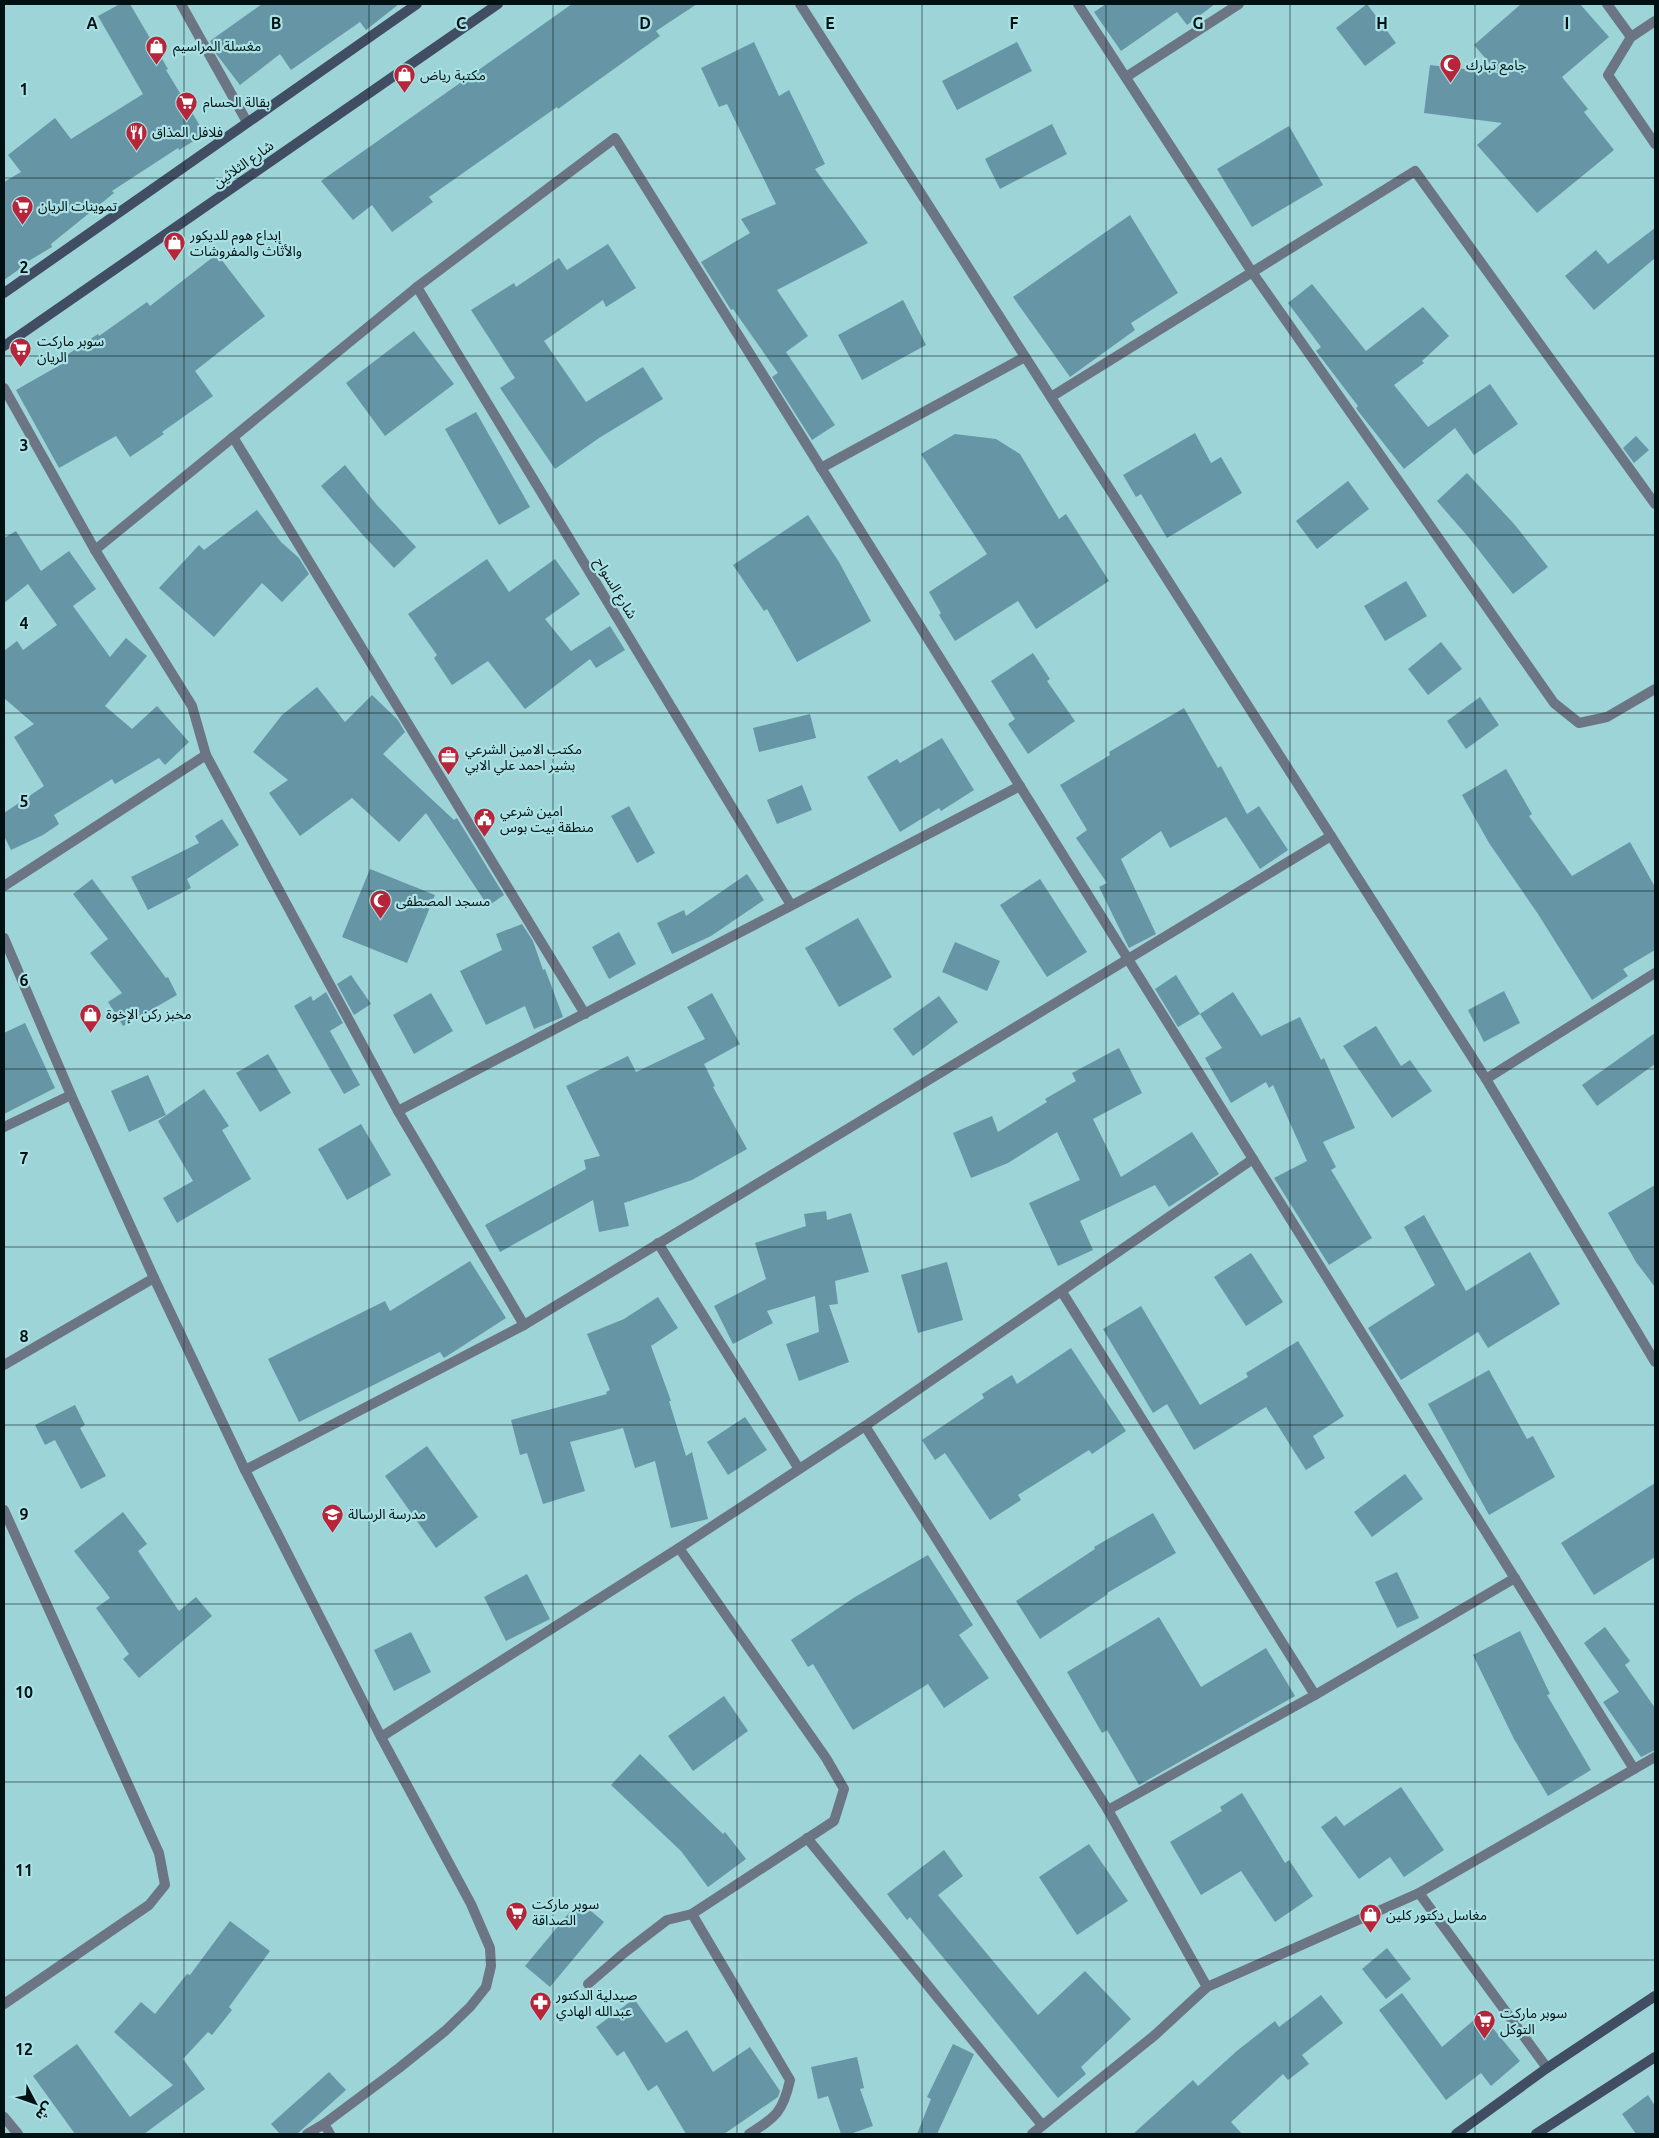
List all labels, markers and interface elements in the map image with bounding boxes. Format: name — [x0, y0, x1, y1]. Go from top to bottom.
text: A — [86, 14, 98, 32]
text: B — [271, 14, 281, 32]
text: C — [456, 14, 466, 32]
text: D — [639, 14, 651, 32]
text: E — [825, 14, 835, 32]
text: F — [1010, 14, 1019, 32]
text: G — [1192, 14, 1204, 32]
text: H — [1376, 14, 1388, 32]
text: I — [1565, 14, 1569, 32]
shop icon: مغسلة المراسيم — [145, 34, 169, 65]
place label: مغسلة المراسيم — [173, 38, 261, 57]
mosque icon: جامع تبارك — [1438, 53, 1462, 84]
place label: جامع تبارك — [1466, 57, 1527, 76]
shop icon: مكتبة رياض — [392, 63, 416, 94]
place label: مكتبة رياض — [420, 67, 486, 84]
text: 1 — [19, 80, 29, 98]
supermarket icon: بقالة الحسام — [175, 90, 199, 121]
place label: بقالة الحسام — [203, 94, 270, 113]
restaurant icon: فلافل المذاق — [124, 120, 148, 151]
place label: فلافل المذاق — [152, 124, 223, 141]
street label: شارع الثلاثين — [209, 137, 278, 193]
supermarket icon: تموينات الريان — [10, 194, 34, 225]
place label: تموينات الريان — [38, 198, 117, 215]
place label: إبداع هوم للديكور والأثاث والمفروشات — [189, 227, 302, 260]
shop icon: إبداع هوم للديكور والأثاث والمفروشات — [162, 231, 186, 262]
text: 2 — [19, 258, 29, 276]
place label: سوبر ماركت الريان — [37, 333, 104, 366]
supermarket icon: سوبر ماركت الريان — [9, 337, 33, 368]
text: 3 — [19, 436, 29, 454]
street label: شارع السواح — [589, 555, 640, 623]
text: 4 — [19, 614, 29, 632]
place label: مكتب الامين الشرعي بشير احمد علي الابي — [465, 741, 582, 776]
office icon: مكتب الامين الشرعي بشير احمد علي الابي — [437, 745, 461, 776]
text: 5 — [19, 792, 29, 810]
place label: امين شرعي منطقة بيت بوس — [500, 803, 594, 836]
public building icon: امين شرعي منطقة بيت بوس — [472, 807, 496, 838]
mosque icon: مسجد المصطفى — [368, 889, 392, 920]
place label: مسجد المصطفى — [396, 893, 490, 910]
text: 6 — [19, 971, 29, 989]
shop icon: مخبز ركن الإخوة — [78, 1002, 102, 1033]
place label: مخبز ركن الإخوة — [106, 1006, 192, 1024]
text: 7 — [19, 1149, 29, 1167]
text: 8 — [19, 1327, 29, 1345]
school or university icon: مدرسة الرسالة — [320, 1502, 344, 1533]
text: 9 — [19, 1505, 29, 1523]
place label: مدرسة الرسالة — [348, 1506, 426, 1523]
text: 10 — [15, 1683, 33, 1701]
text: 11 — [15, 1861, 33, 1879]
place label: سوبر ماركت الصداقة — [532, 1896, 599, 1928]
supermarket icon: سوبر ماركت الصداقة — [504, 1900, 528, 1931]
shop icon: مغاسل دكتور كلين — [1358, 1903, 1382, 1934]
place label: مغاسل دكتور كلين — [1386, 1907, 1487, 1924]
place label: صيدلية الدكتور عبدالله الهادي — [555, 1987, 638, 2022]
pharmacy icon: صيدلية الدكتور عبدالله الهادي — [528, 1991, 552, 2022]
place label: سوبر ماركت التوكل — [1500, 2005, 1567, 2038]
supermarket icon: سوبر ماركت التوكل — [1472, 2009, 1496, 2040]
text: 12 — [15, 2040, 33, 2058]
north arrow — [10, 2078, 60, 2128]
text: ش — [32, 2099, 57, 2124]

